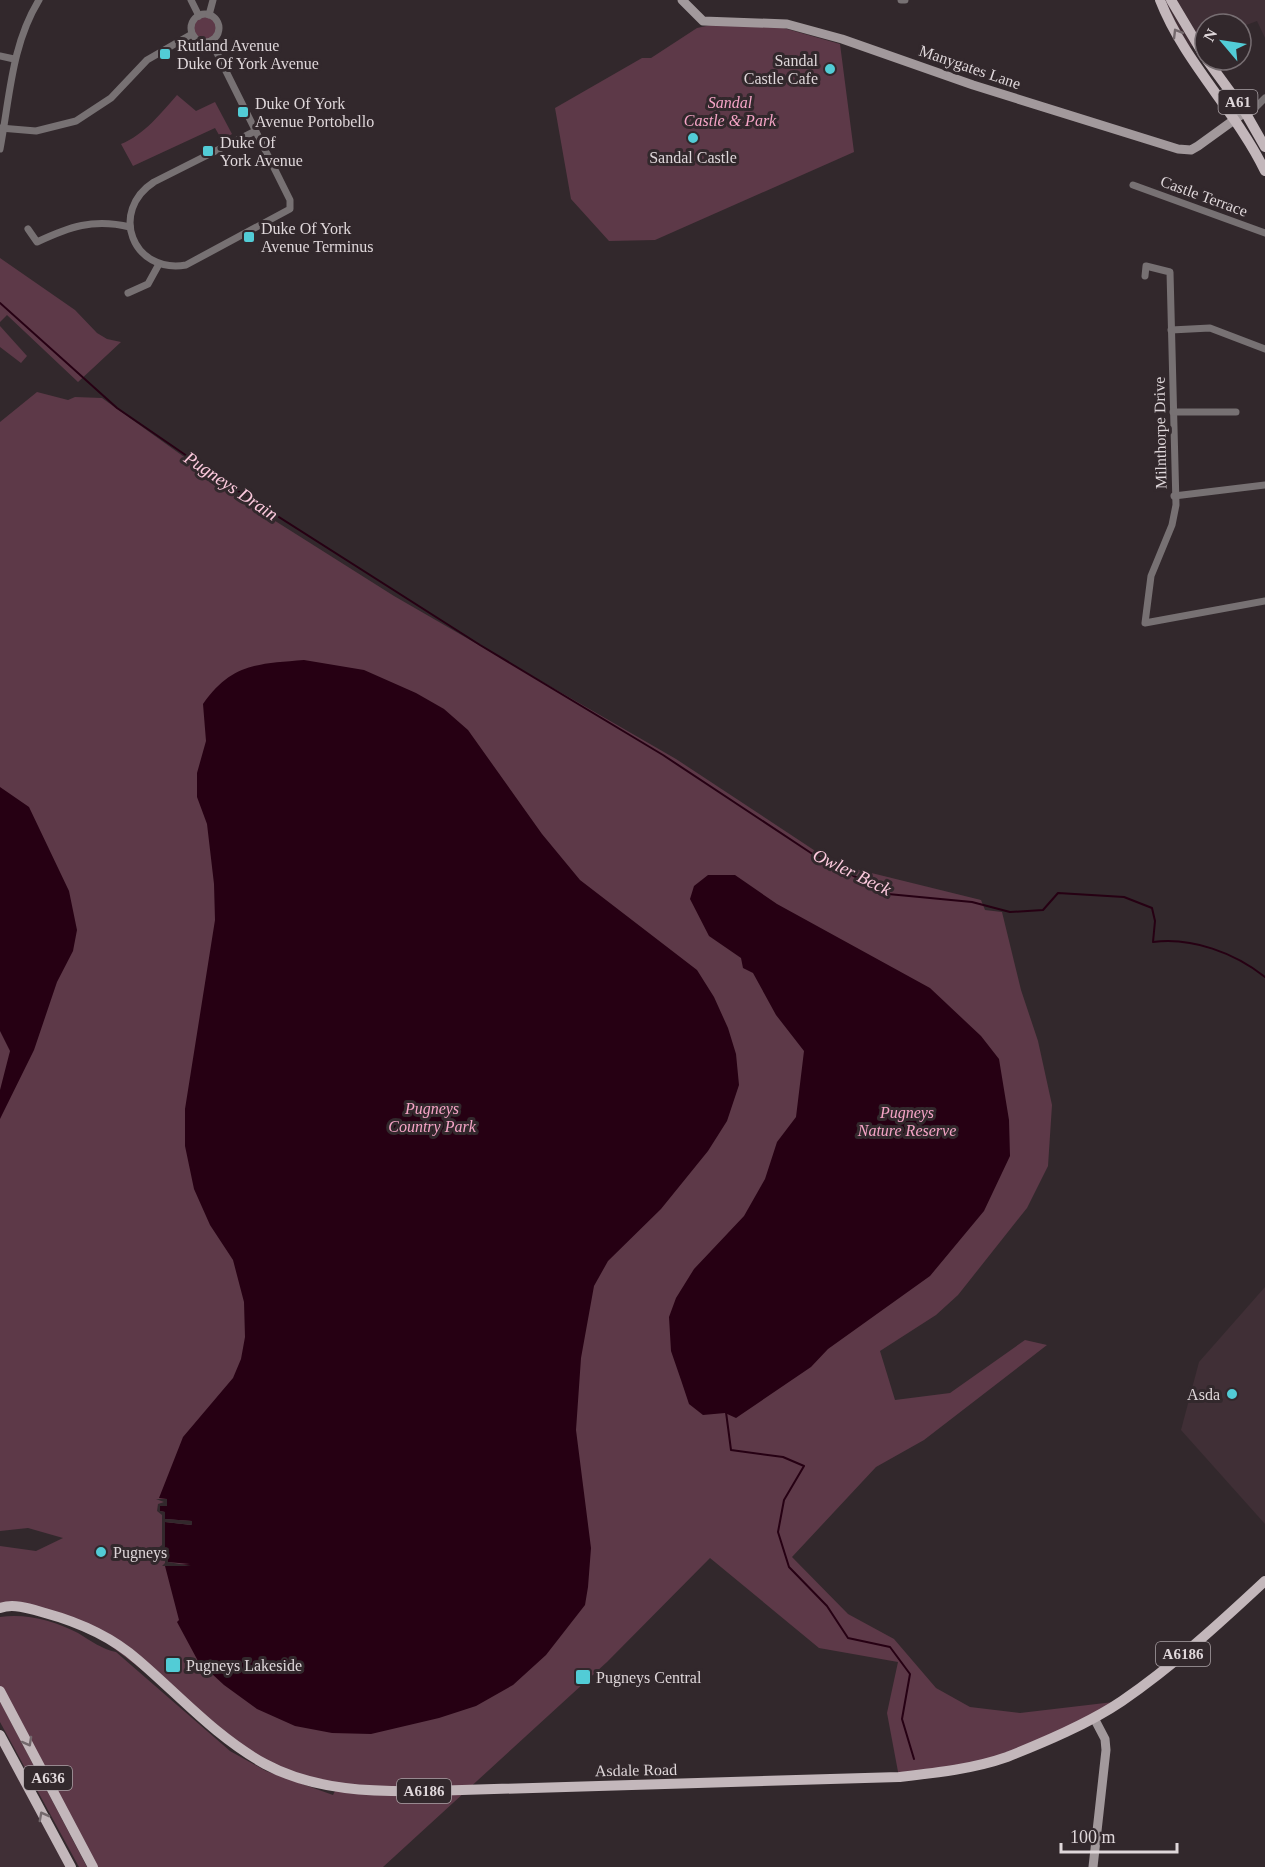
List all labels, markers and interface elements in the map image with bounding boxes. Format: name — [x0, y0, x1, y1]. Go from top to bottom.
north arrow — [1193, 12, 1253, 72]
text: N — [1200, 25, 1221, 44]
one-way arrow — [1172, 29, 1184, 39]
place label: Rutland Avenue Duke Of York Avenue — [177, 37, 319, 72]
street label: Manygates Lane — [917, 42, 1023, 93]
marker: Rutland Avenue Duke Of York Avenue — [158, 47, 172, 61]
place label: Sandal Castle Cafe — [744, 52, 819, 87]
marker: Sandal Castle Cafe — [823, 62, 837, 76]
road number: A61 — [1218, 90, 1258, 114]
park label: Sandal Castle & Park — [684, 94, 777, 129]
place label: Duke Of York Avenue Portobello — [255, 95, 374, 130]
marker: Duke Of York Avenue Portobello — [236, 105, 250, 119]
marker: Sandal Castle — [686, 131, 700, 145]
place label: Duke Of York Avenue — [220, 134, 303, 169]
marker: Duke Of York Avenue — [201, 144, 215, 158]
place label: Sandal Castle — [649, 149, 737, 166]
street label: Castle Terrace — [1158, 172, 1250, 220]
place label: Duke Of York Avenue Terminus — [261, 220, 373, 255]
marker: Duke Of York Avenue Terminus — [242, 230, 256, 244]
street label: Milnthorpe Drive — [1151, 377, 1170, 489]
water label: Pugneys Drain — [180, 447, 282, 525]
water label: Owler Beck — [810, 844, 895, 900]
park label: Pugneys Country Park — [388, 1100, 477, 1136]
park label: Pugneys Nature Reserve — [857, 1104, 956, 1139]
place label: Asda — [1187, 1386, 1220, 1403]
marker: Asda — [1225, 1387, 1239, 1401]
place label: Pugneys — [113, 1544, 167, 1562]
marker: Pugneys — [94, 1545, 108, 1559]
road number: A6186 — [1156, 1642, 1210, 1666]
marker: Pugneys Lakeside — [164, 1656, 182, 1674]
place label: Pugneys Lakeside — [186, 1657, 302, 1675]
marker: Pugneys Central — [574, 1668, 592, 1686]
place label: Pugneys Central — [596, 1669, 702, 1687]
one-way arrow — [21, 1736, 32, 1746]
street label: Asdale Road — [595, 1761, 677, 1779]
road number: A636 — [24, 1766, 72, 1790]
road number: A6186 — [397, 1779, 451, 1803]
one-way arrow — [39, 1811, 50, 1822]
scale bar — [1061, 1816, 1176, 1854]
text: 100 m — [1070, 1827, 1116, 1847]

